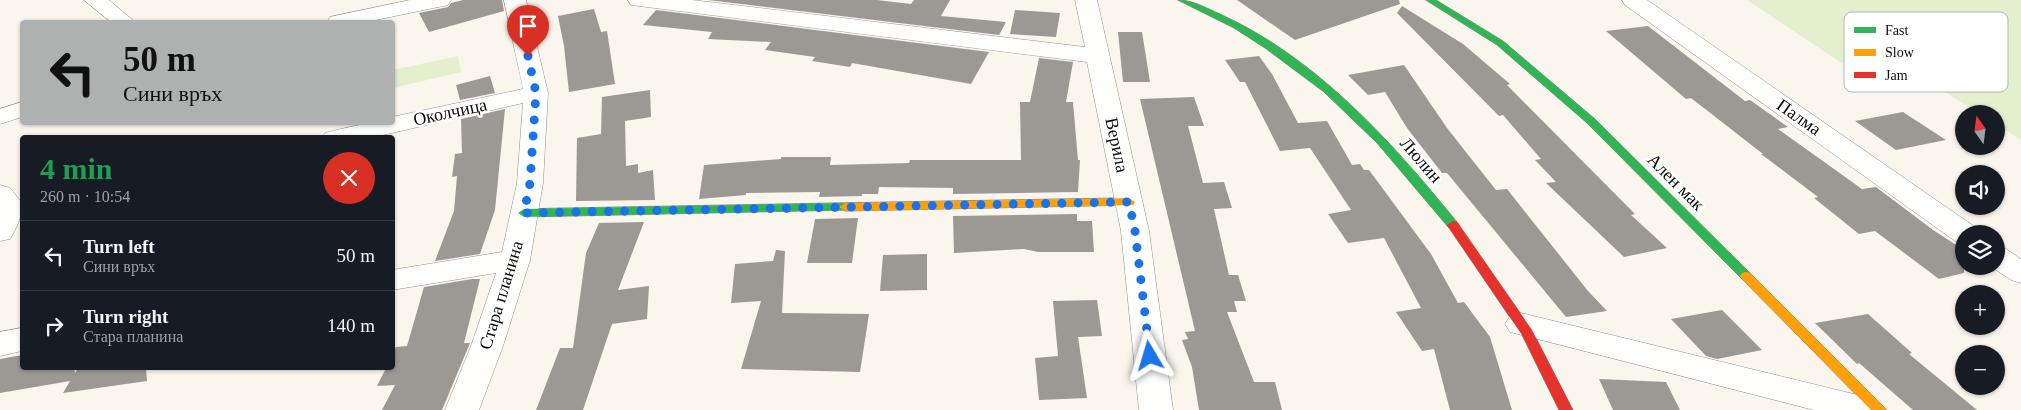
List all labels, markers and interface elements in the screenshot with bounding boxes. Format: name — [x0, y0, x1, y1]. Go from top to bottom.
pin — [507, 5, 549, 56]
icon: arrive — [514, 12, 542, 40]
legend — [1844, 12, 2008, 92]
text: Fast — [1885, 23, 1908, 38]
icon: left — [40, 40, 105, 105]
text: 50 m — [123, 40, 196, 79]
text: Slow — [1885, 45, 1915, 60]
text: Jam — [1885, 68, 1908, 83]
text: Сини връх — [123, 81, 222, 106]
street label: Околчица — [411, 94, 489, 130]
street label: Палма — [1773, 95, 1825, 139]
north arrow — [1955, 105, 2005, 155]
map controls — [1955, 105, 2005, 395]
street label: Верила — [1101, 116, 1133, 174]
street label: Люлин — [1396, 133, 1446, 187]
street label: Ален мак — [1643, 149, 1709, 215]
text: 4 min — [40, 152, 113, 185]
button: close — [323, 152, 375, 204]
button: sound — [1955, 165, 2005, 215]
text: 260 m · 10:54 — [40, 188, 130, 205]
button: layers — [1955, 225, 2005, 275]
text: Turn left — [83, 236, 155, 257]
street label: Стара планина — [475, 238, 527, 352]
icon: left — [40, 242, 68, 270]
text: 50 m — [336, 245, 375, 266]
text: Сини връх — [83, 258, 155, 275]
button: + — [1955, 285, 2005, 335]
text: Turn right — [83, 306, 168, 327]
icon: right — [40, 312, 68, 340]
text: 140 m — [327, 315, 375, 336]
text: Стара планина — [83, 328, 183, 345]
position arrow — [1123, 329, 1175, 381]
button: − — [1955, 345, 2005, 395]

